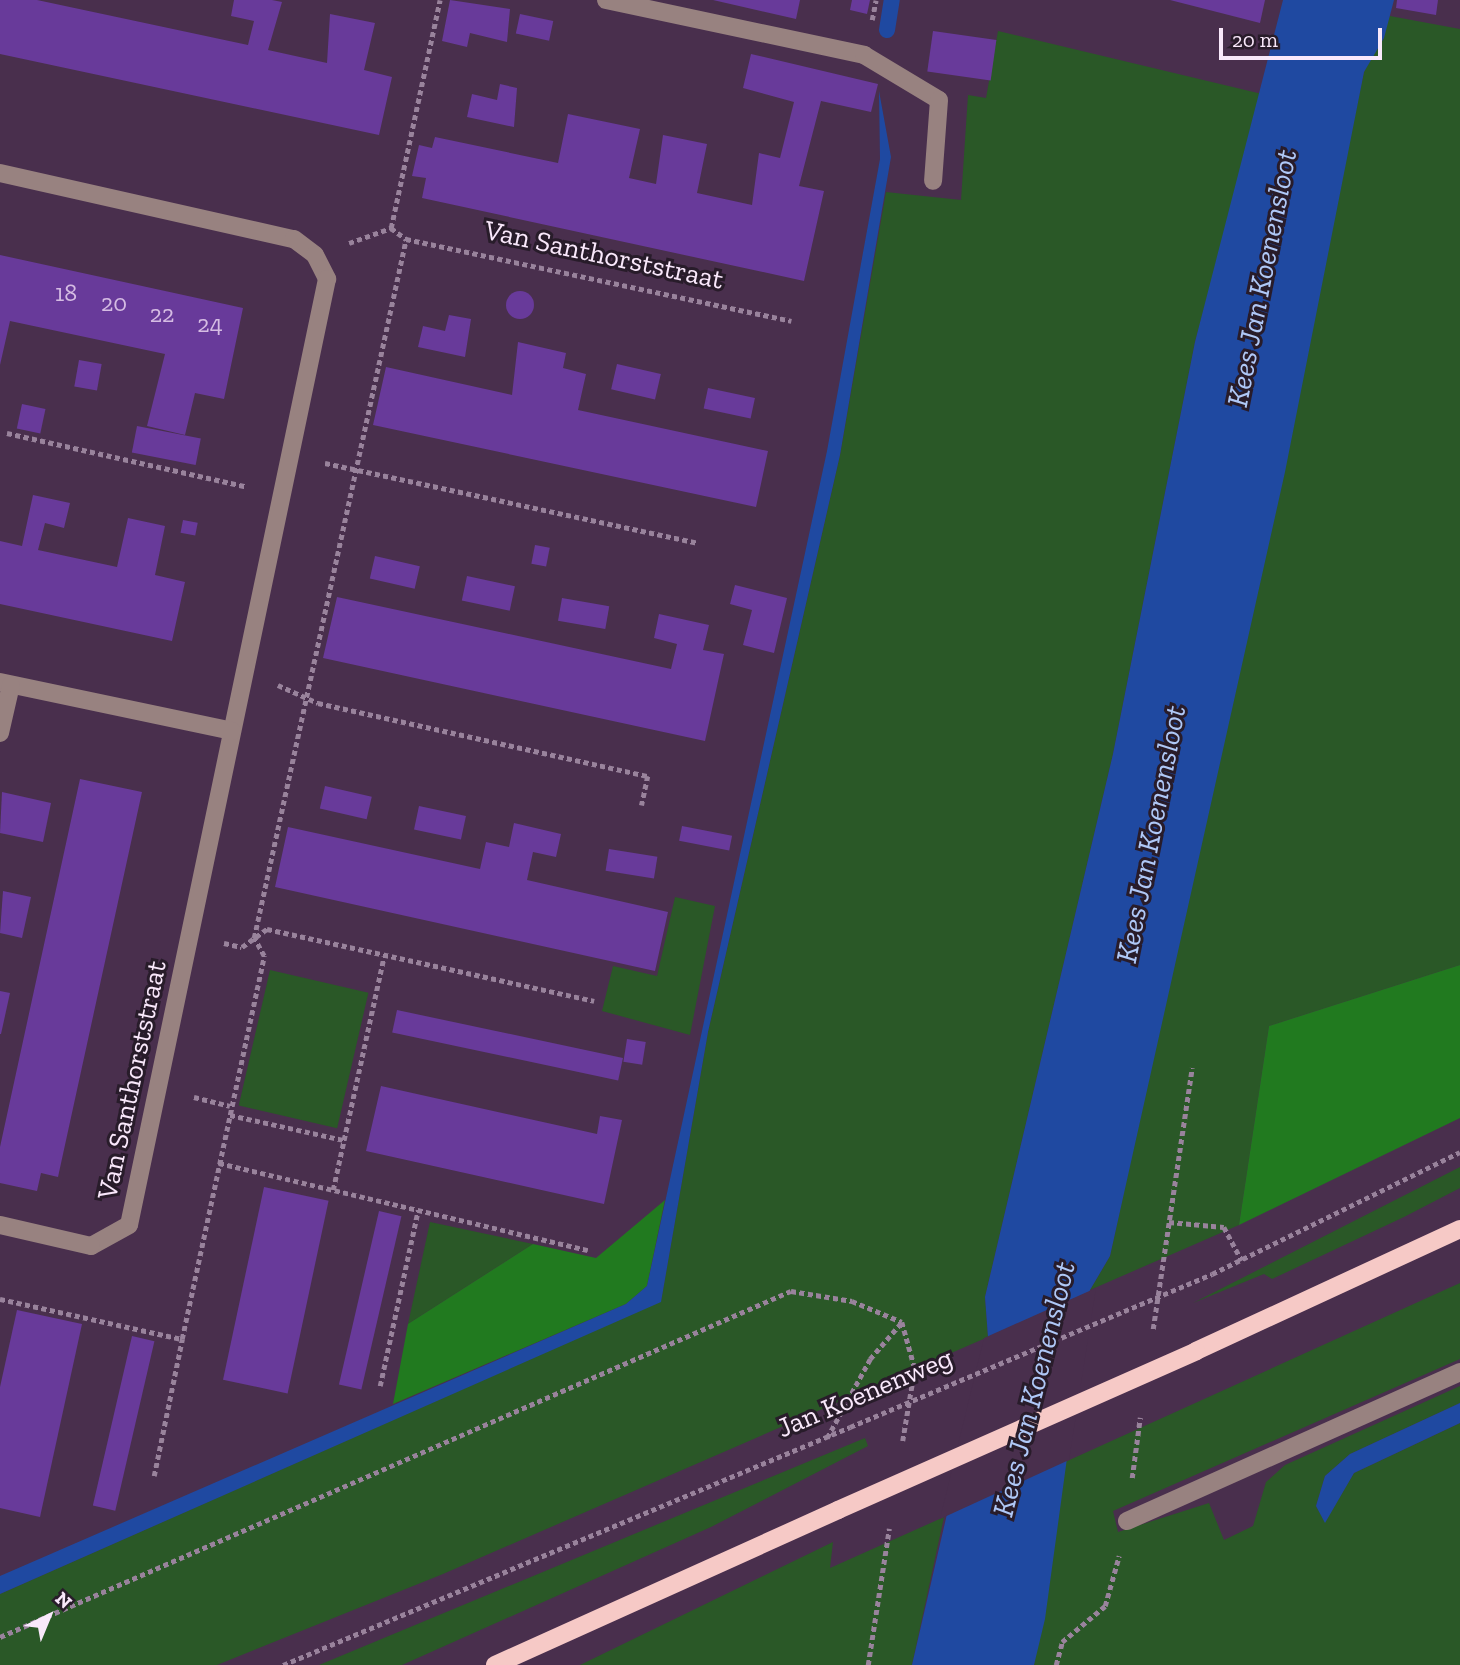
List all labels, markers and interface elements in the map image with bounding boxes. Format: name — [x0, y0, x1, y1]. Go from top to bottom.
scale bar — [1222, 14, 1385, 58]
text: 20 m — [1232, 27, 1278, 52]
water label: Kees Jan Koenensloot — [1219, 146, 1305, 410]
street label: Van Santhorststraat — [481, 213, 727, 297]
house number: 18 — [55, 279, 77, 307]
house number: 20 — [101, 289, 127, 317]
house number: 22 — [150, 300, 174, 328]
house number: 24 — [197, 310, 223, 338]
water label: Kees Jan Koenensloot — [1108, 702, 1194, 966]
street label: Van Santhorststraat — [90, 957, 174, 1203]
water label: Kees Jan Koenensloot — [985, 1257, 1083, 1521]
street label: Jan Koenenweg — [772, 1341, 958, 1445]
north arrow — [14, 1581, 84, 1651]
text: N — [51, 1587, 77, 1614]

